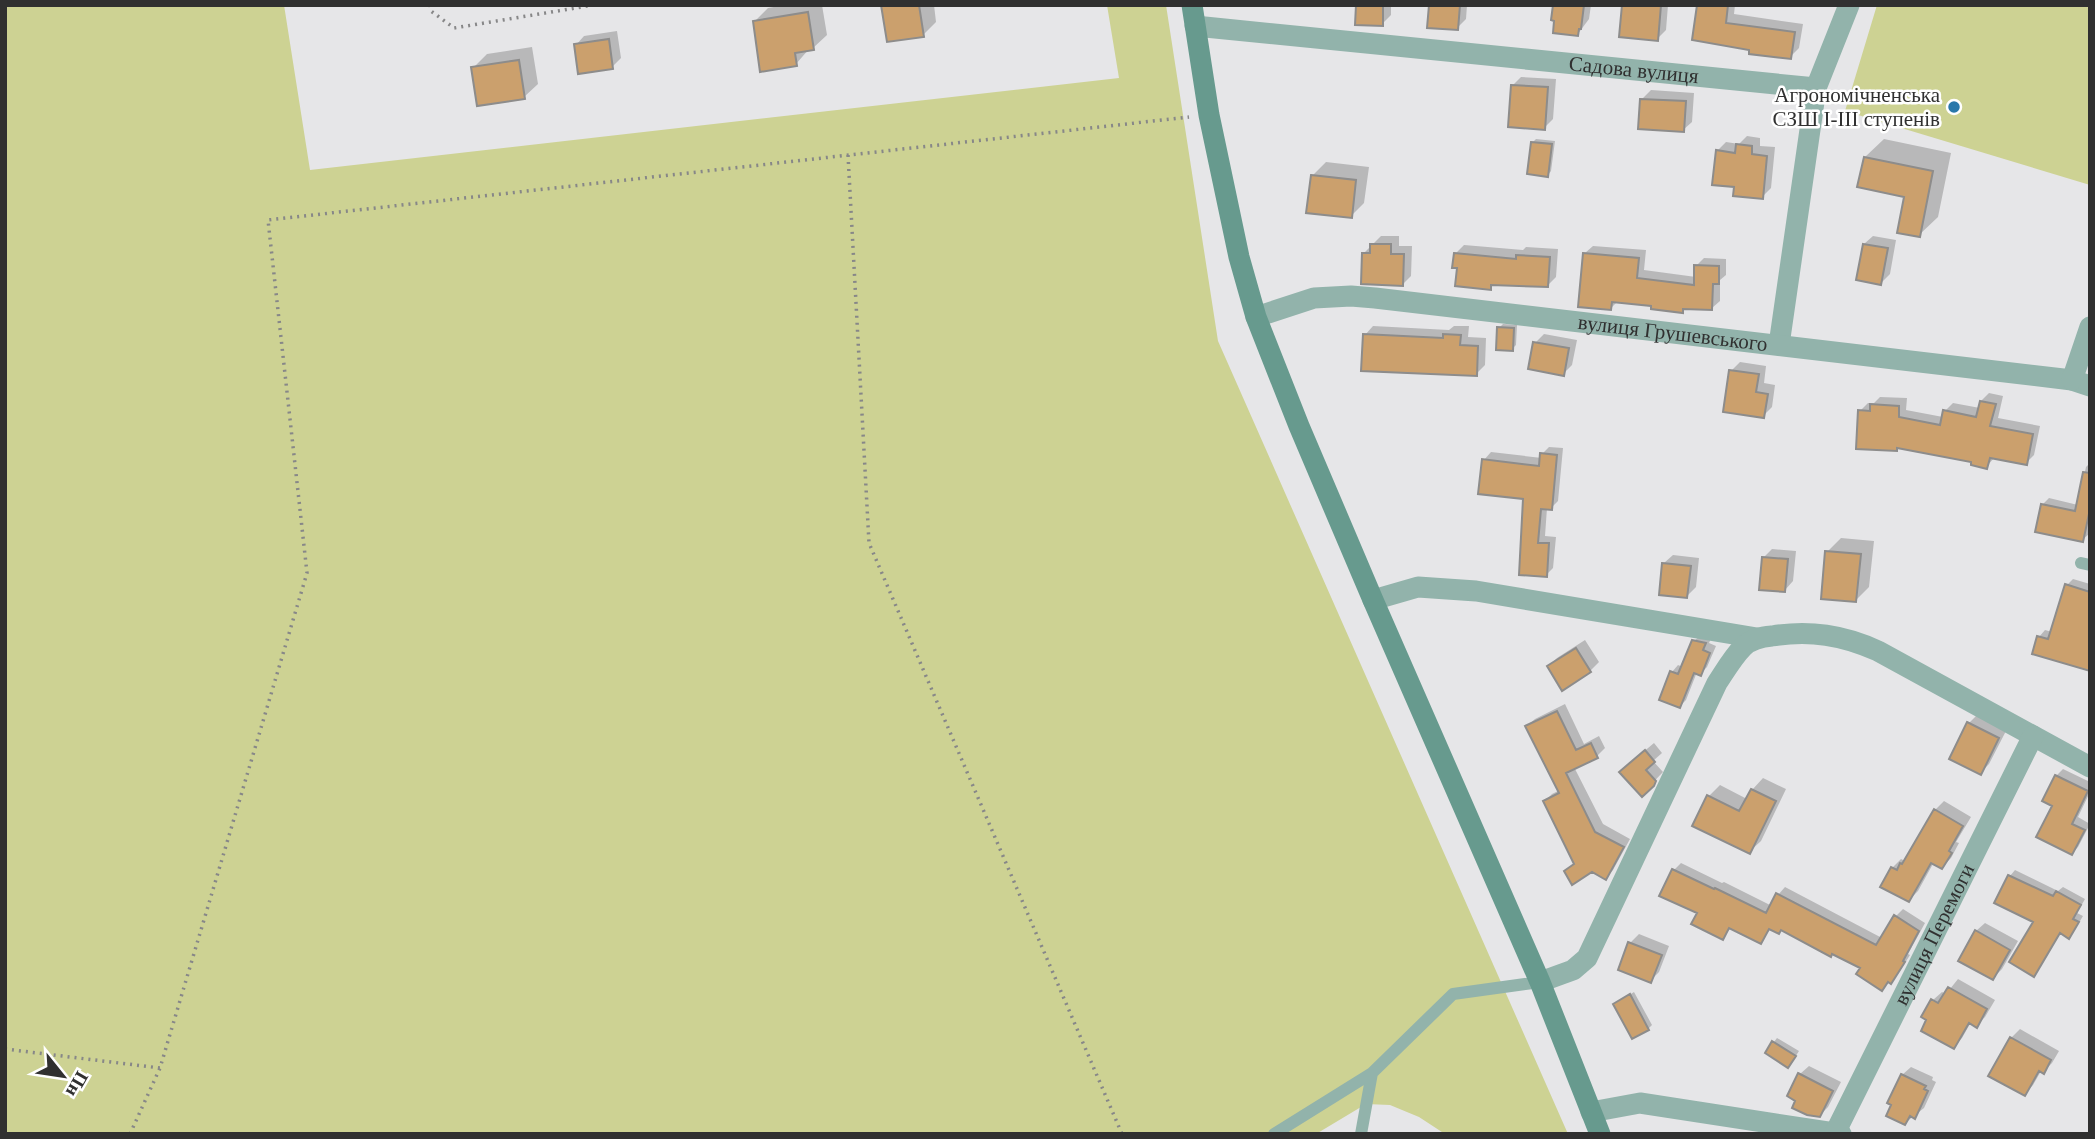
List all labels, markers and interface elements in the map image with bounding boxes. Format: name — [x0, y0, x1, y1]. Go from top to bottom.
street label: Садова вулиця — [1568, 51, 1700, 88]
place label: Агрономічненська СЗШ І-ІІІ ступенів — [1773, 83, 1941, 131]
marker: Агрономічненська СЗШ І-ІІІ ступенів — [1946, 99, 1962, 115]
street label: вулиця Грушевського — [1577, 310, 1769, 356]
street label: вулиця Перемоги — [1889, 860, 1979, 1009]
north arrow — [28, 1041, 98, 1111]
text: Пн — [62, 1068, 93, 1101]

